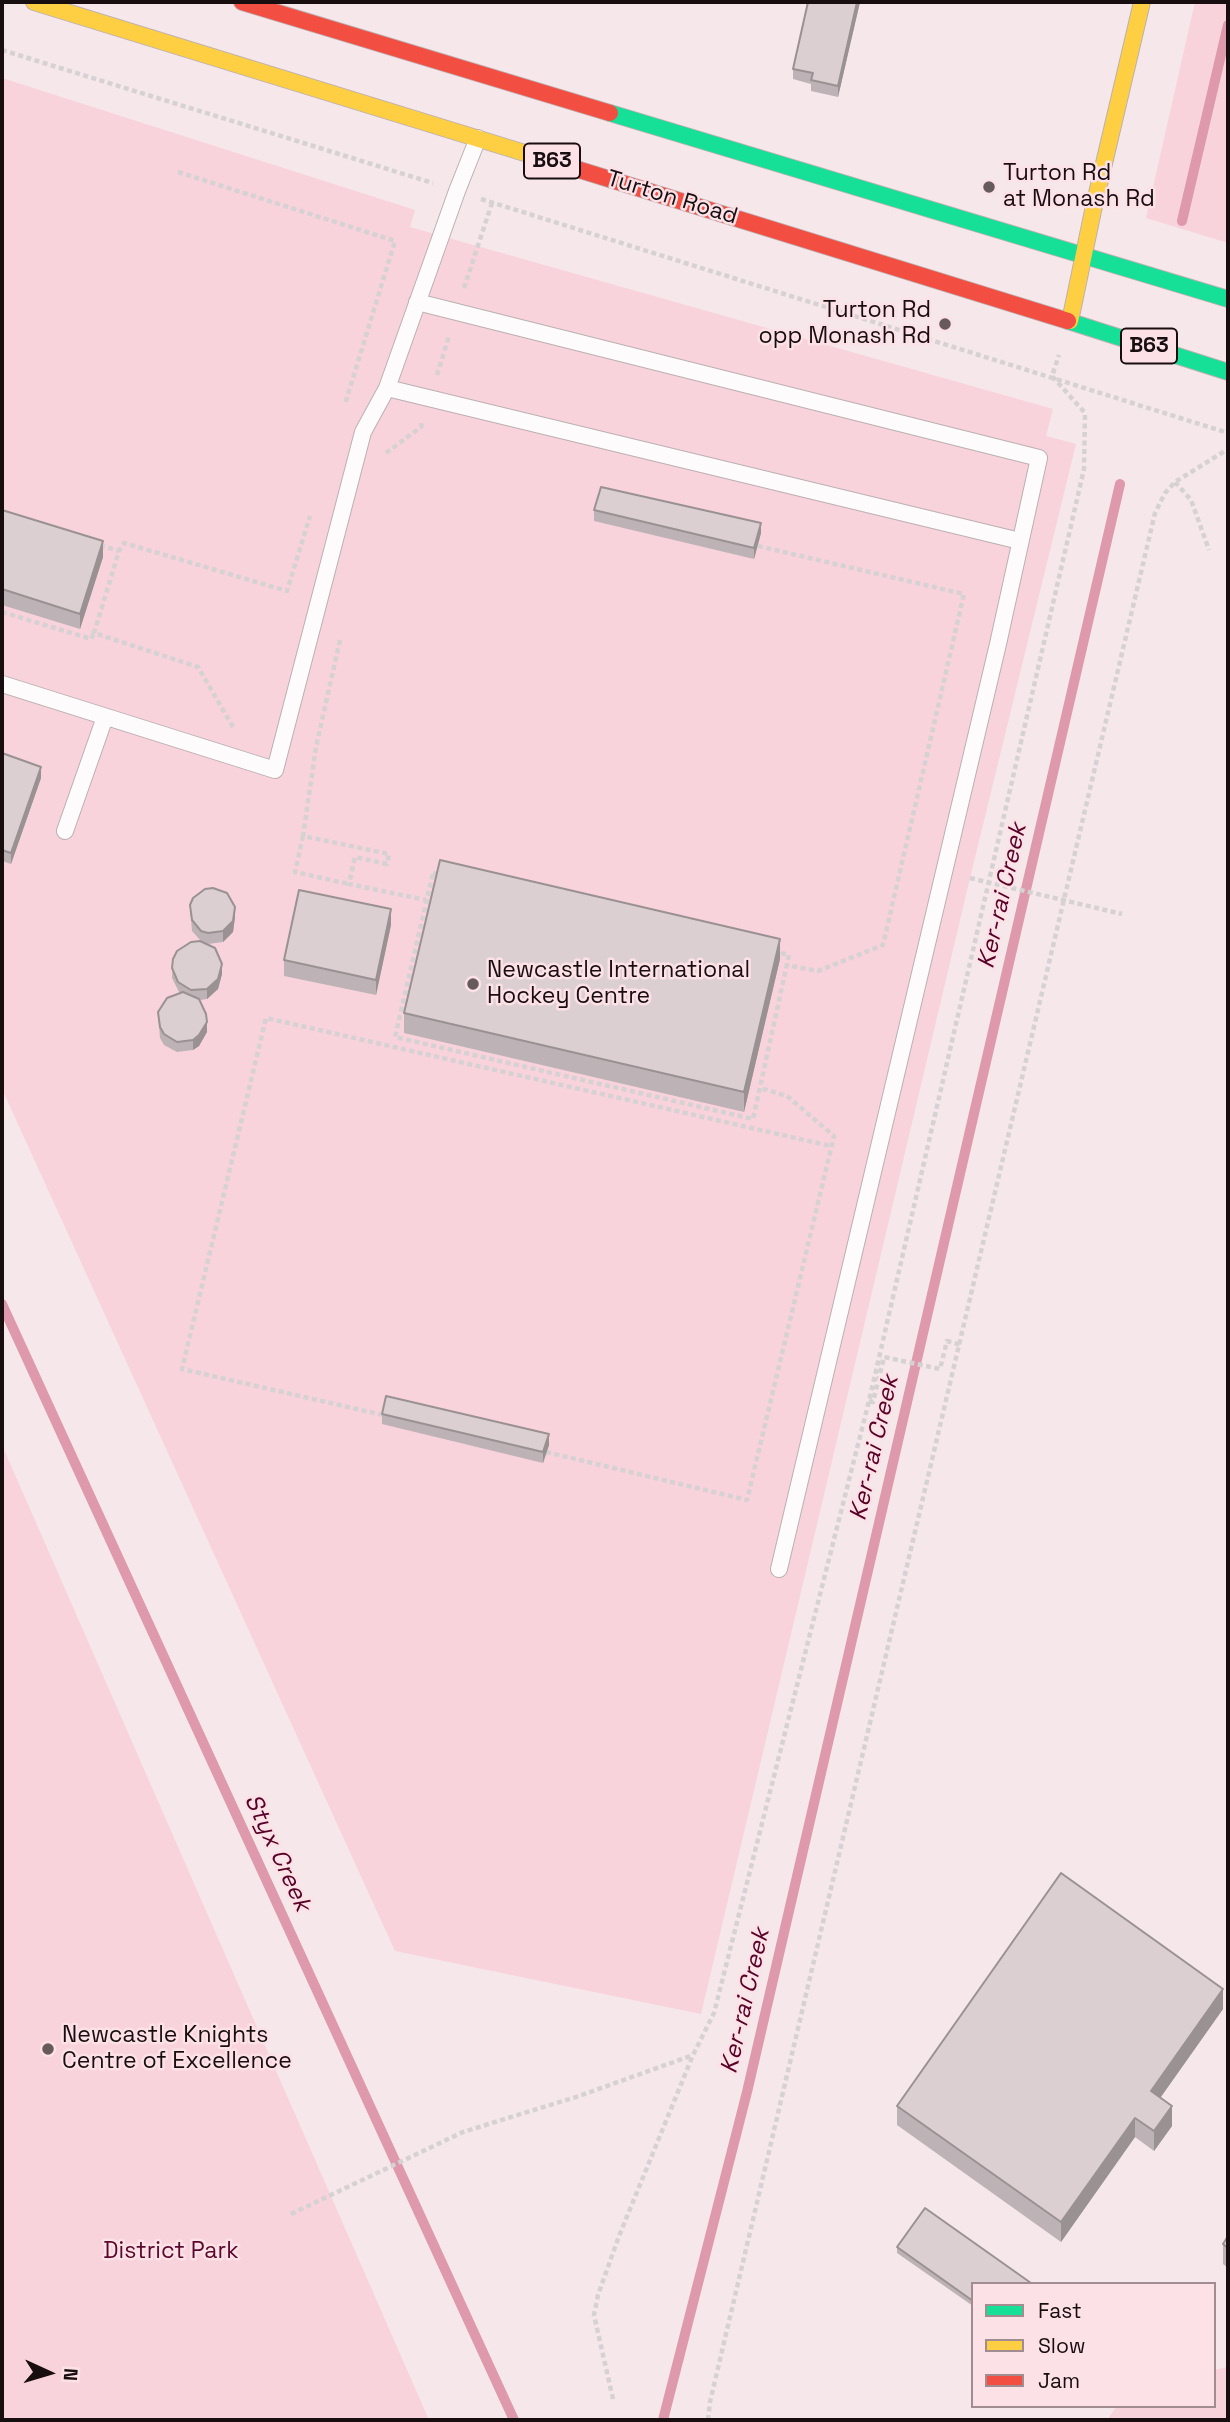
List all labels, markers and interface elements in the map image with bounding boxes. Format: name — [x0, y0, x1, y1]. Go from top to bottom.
road number: B63 — [524, 144, 580, 178]
place label: Turton Rd at Monash Rd — [1003, 160, 1155, 214]
street label: Turton Road — [603, 165, 741, 231]
marker: Turton Rd at Monash Rd — [981, 179, 997, 195]
place label: Turton Rd opp Monash Rd — [758, 297, 931, 351]
marker: Turton Rd opp Monash Rd — [937, 316, 953, 332]
road number: B63 — [1121, 328, 1177, 364]
water label: Ker-rai Creek — [972, 821, 1034, 971]
place label: Newcastle International Hockey Centre — [487, 957, 750, 1011]
marker: Newcastle International Hockey Centre — [465, 976, 481, 992]
water label: Ker-rai Creek — [844, 1373, 906, 1523]
water label: Styx Creek — [237, 1790, 317, 1916]
water label: Ker-rai Creek — [715, 1926, 777, 2076]
place label: Newcastle Knights Centre of Excellence — [62, 2022, 292, 2076]
marker: Newcastle Knights Centre of Excellence — [40, 2041, 56, 2057]
park label: District Park — [103, 2238, 239, 2266]
legend — [971, 2282, 1216, 2408]
text: Fast — [1038, 2297, 1082, 2324]
text: Slow — [1038, 2332, 1086, 2359]
north arrow — [14, 2338, 84, 2408]
text: N — [58, 2367, 83, 2382]
text: Jam — [1038, 2367, 1080, 2394]

